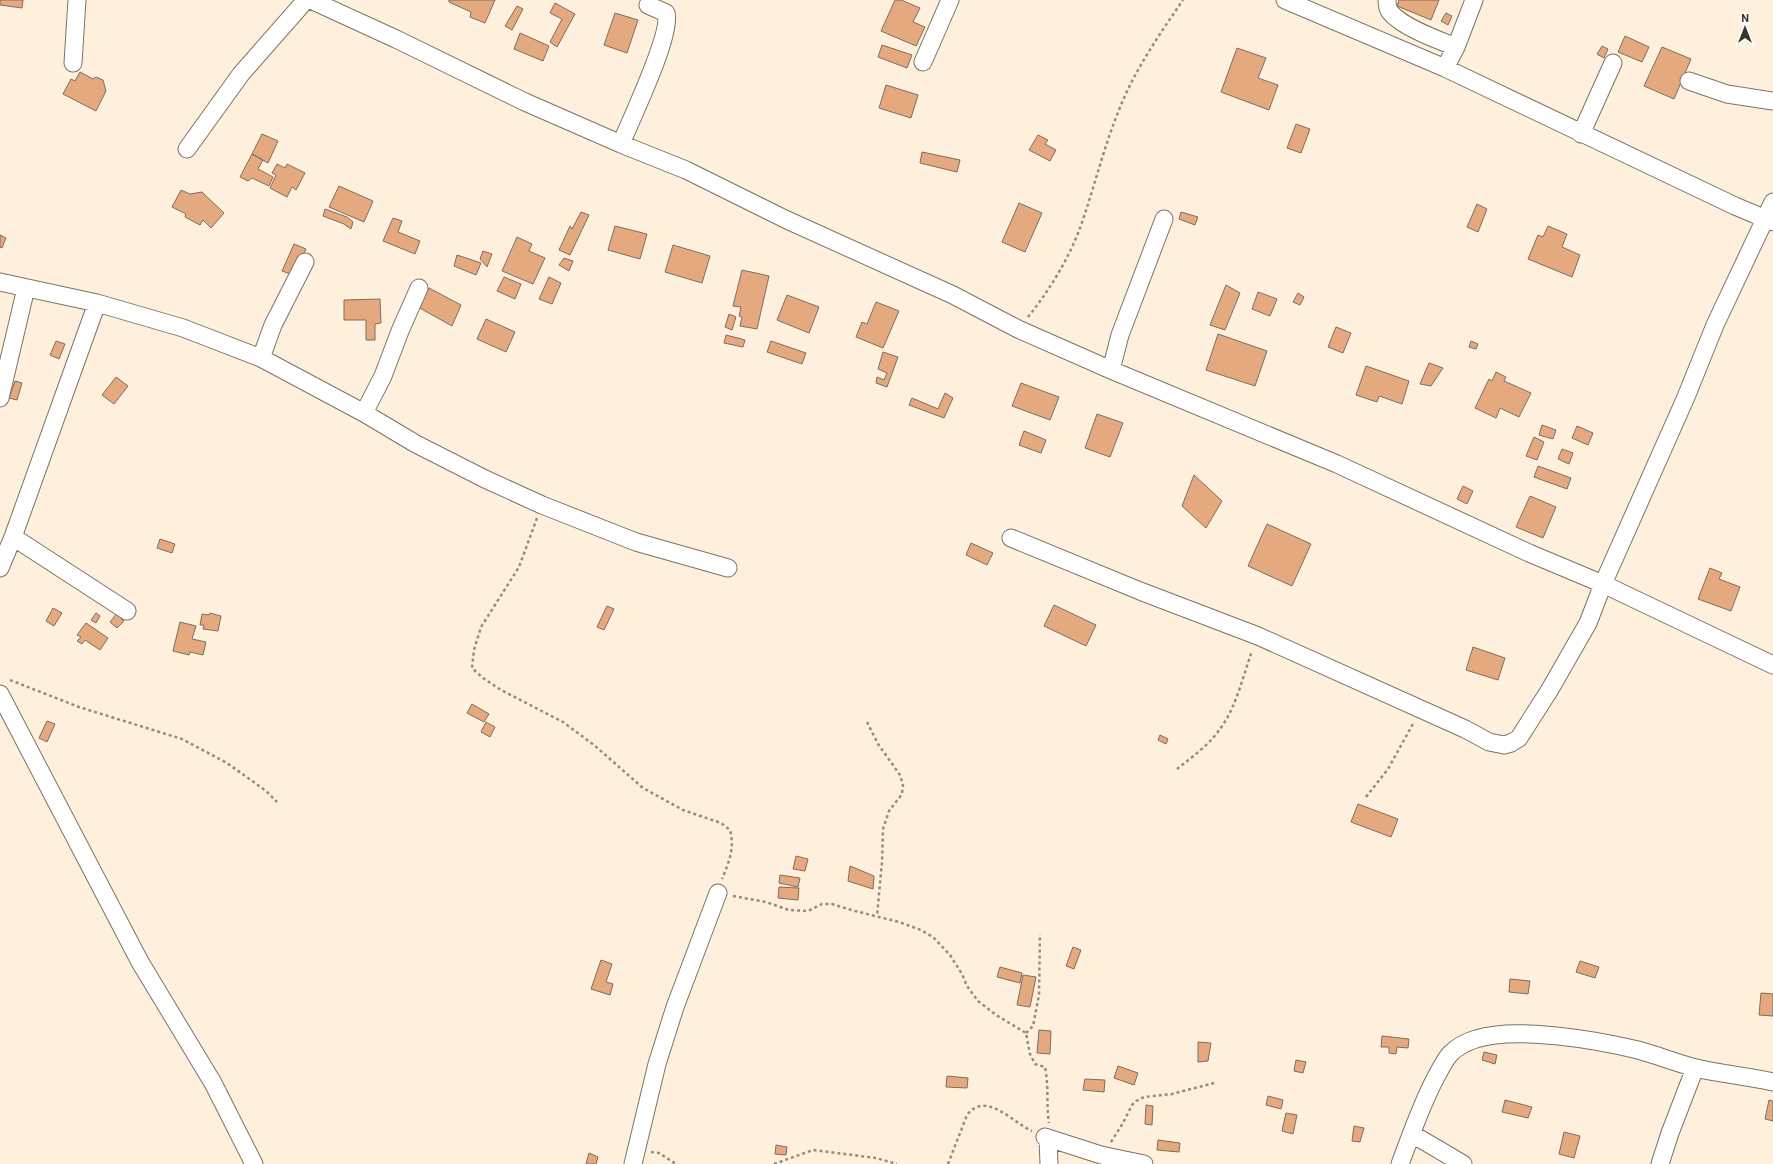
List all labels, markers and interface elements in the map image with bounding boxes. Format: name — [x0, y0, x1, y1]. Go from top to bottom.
north arrow — [1725, 8, 1765, 48]
text: N — [1741, 12, 1749, 25]

